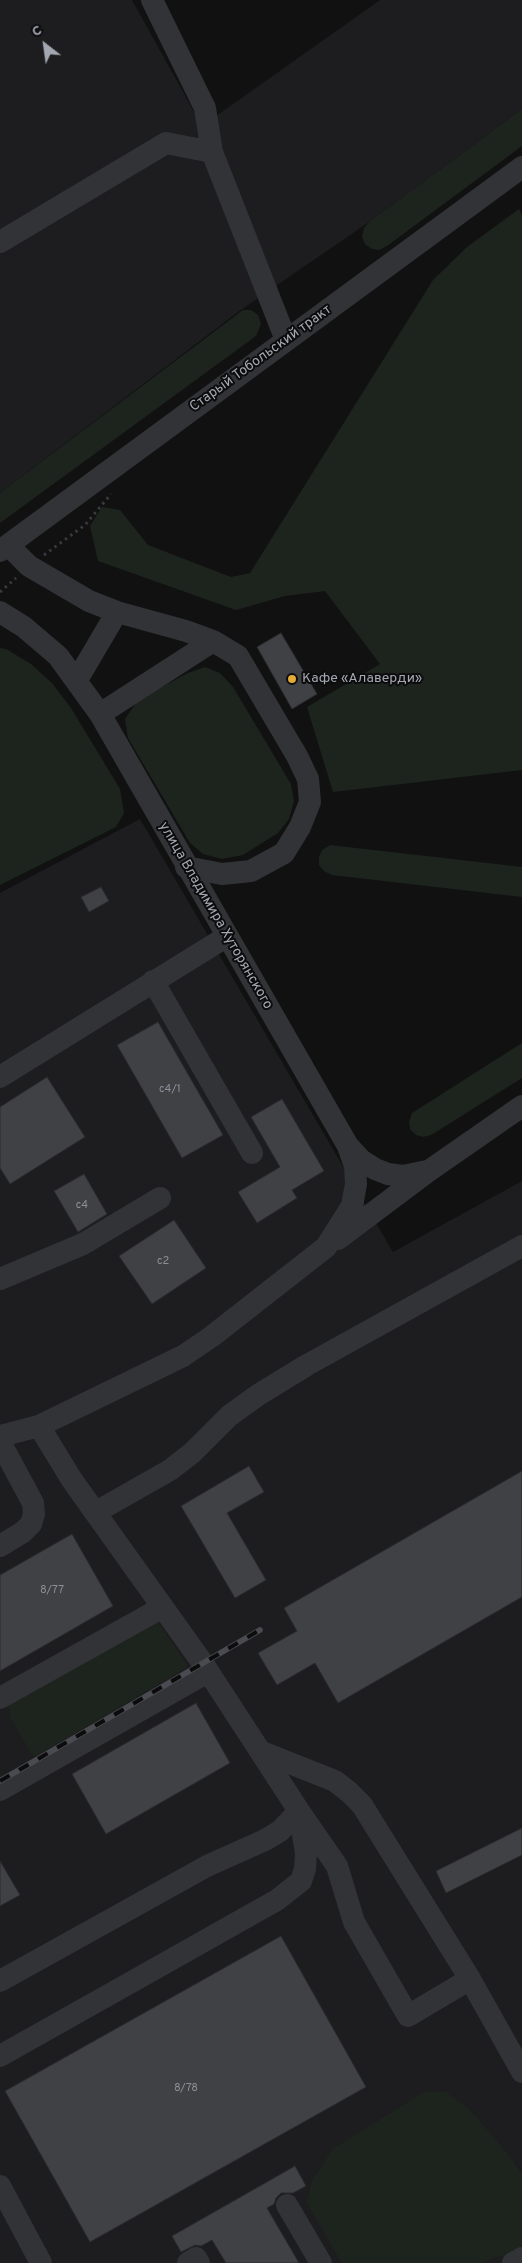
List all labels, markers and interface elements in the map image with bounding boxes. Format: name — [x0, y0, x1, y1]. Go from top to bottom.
north arrow — [20, 20, 70, 70]
text: С — [29, 22, 45, 41]
street label: Старый Тобольский тракт — [187, 302, 335, 416]
place label: Кафе «Алаверди» — [302, 671, 422, 687]
marker: Кафе «Алаверди» — [286, 673, 298, 685]
street label: улица Владимира Хуторянского — [154, 819, 276, 1013]
house number: с4/1 — [159, 1083, 181, 1097]
house number: с4 — [76, 1199, 88, 1213]
house number: с2 — [157, 1255, 169, 1269]
house number: 8/77 — [40, 1584, 64, 1598]
house number: 8/78 — [174, 2082, 198, 2096]

